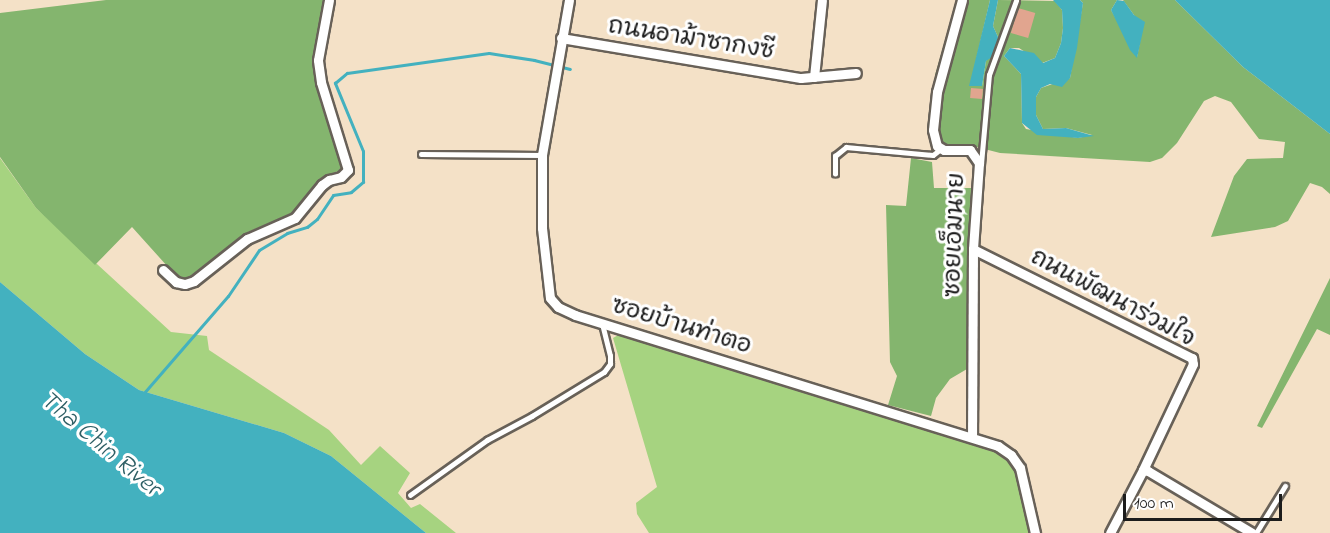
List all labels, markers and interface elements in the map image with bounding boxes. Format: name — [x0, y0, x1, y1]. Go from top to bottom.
street label: ถนนอาม้าซากงซี — [606, 13, 776, 67]
street label: ซอยเอ็มนาย — [939, 172, 973, 298]
street label: ถนนพัฒนาร่วมใจ — [1025, 244, 1199, 354]
street label: ซอยบ้านท่าตอ — [608, 292, 754, 362]
water label: Tha Chin River — [32, 385, 166, 505]
scale bar — [1126, 482, 1285, 520]
text: 100 m — [1134, 491, 1174, 517]

